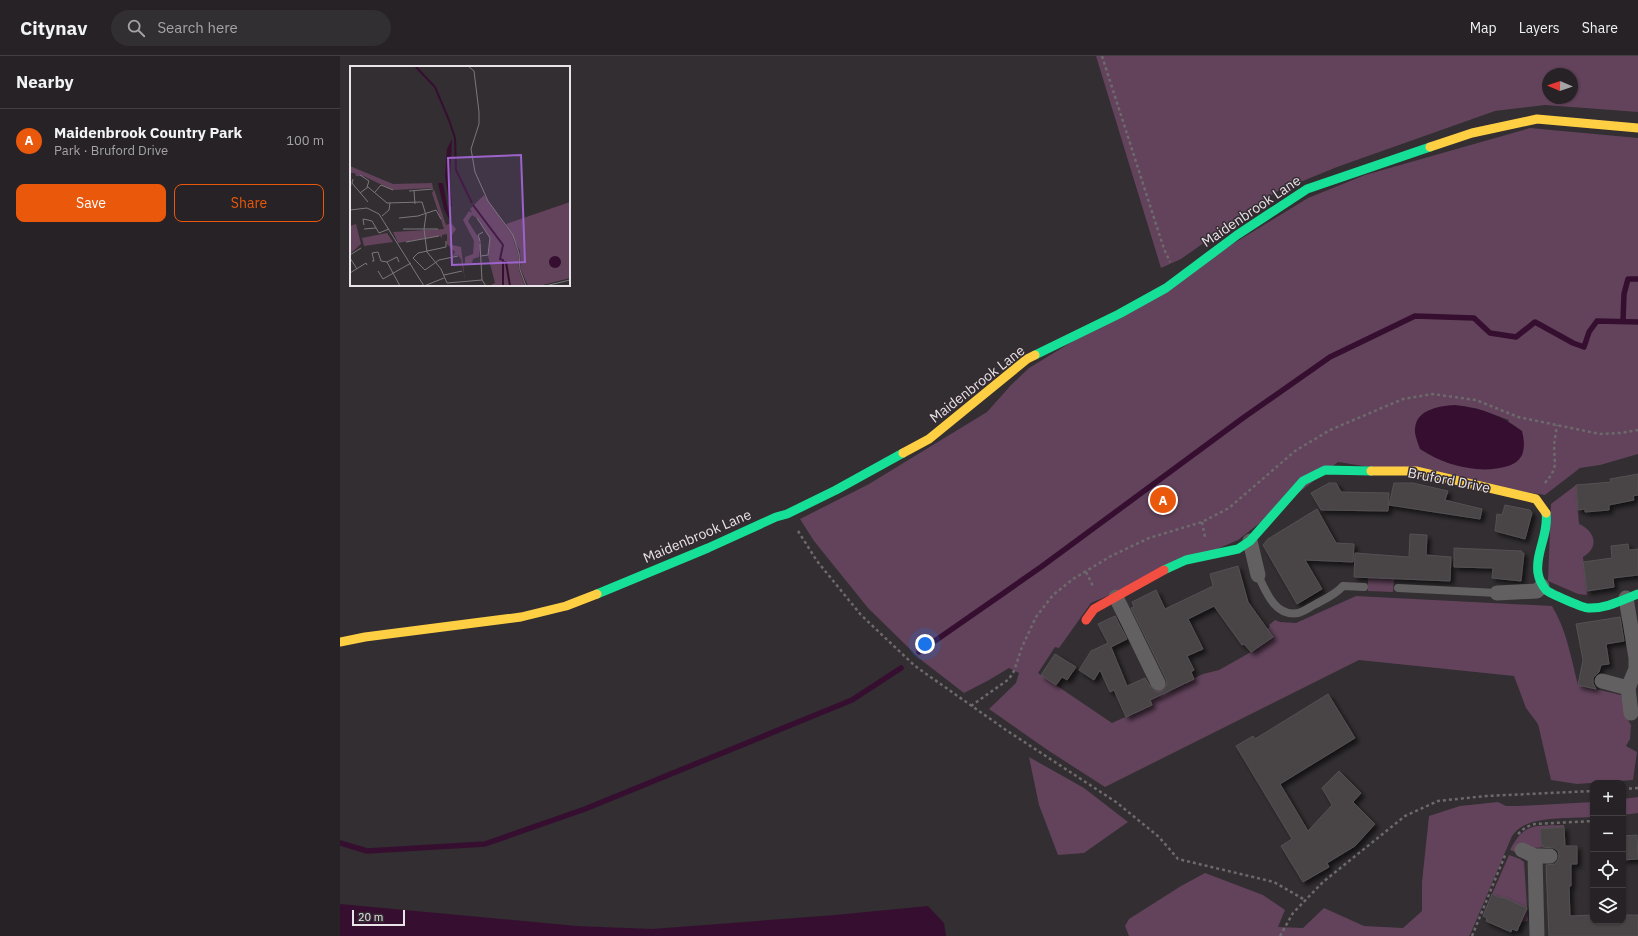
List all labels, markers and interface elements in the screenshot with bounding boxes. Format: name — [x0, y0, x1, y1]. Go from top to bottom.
search box — [111, 10, 391, 46]
text: Citynav — [20, 16, 87, 40]
icon: search — [125, 17, 147, 39]
text: Search here — [157, 18, 238, 37]
text: Map — [1470, 19, 1497, 37]
text: Layers — [1519, 19, 1560, 37]
text: Share — [1582, 19, 1618, 37]
inset map — [350, 66, 570, 286]
north arrow — [1542, 68, 1578, 104]
text: Nearby — [16, 71, 74, 93]
text: Maidenbrook Country Park — [54, 123, 242, 142]
text: A — [25, 132, 33, 149]
text: 100 m — [286, 132, 324, 149]
text: Park · Bruford Drive — [54, 142, 168, 159]
street label: Maidenbrook Lane — [1198, 171, 1304, 251]
button: Save — [16, 184, 166, 222]
button: Share — [174, 184, 324, 222]
street label: Maidenbrook Lane — [926, 341, 1028, 427]
street label: Bruford Drive — [1406, 463, 1492, 497]
pin: A — [1150, 485, 1176, 515]
street label: Maidenbrook Lane — [640, 505, 754, 567]
your location — [915, 634, 935, 654]
map controls — [1590, 780, 1626, 924]
button: + — [1590, 780, 1626, 816]
button: − — [1590, 816, 1626, 852]
button: locate — [1590, 852, 1626, 888]
button: layers — [1590, 888, 1626, 924]
scale bar — [352, 908, 405, 927]
text: 20 m — [358, 910, 383, 924]

